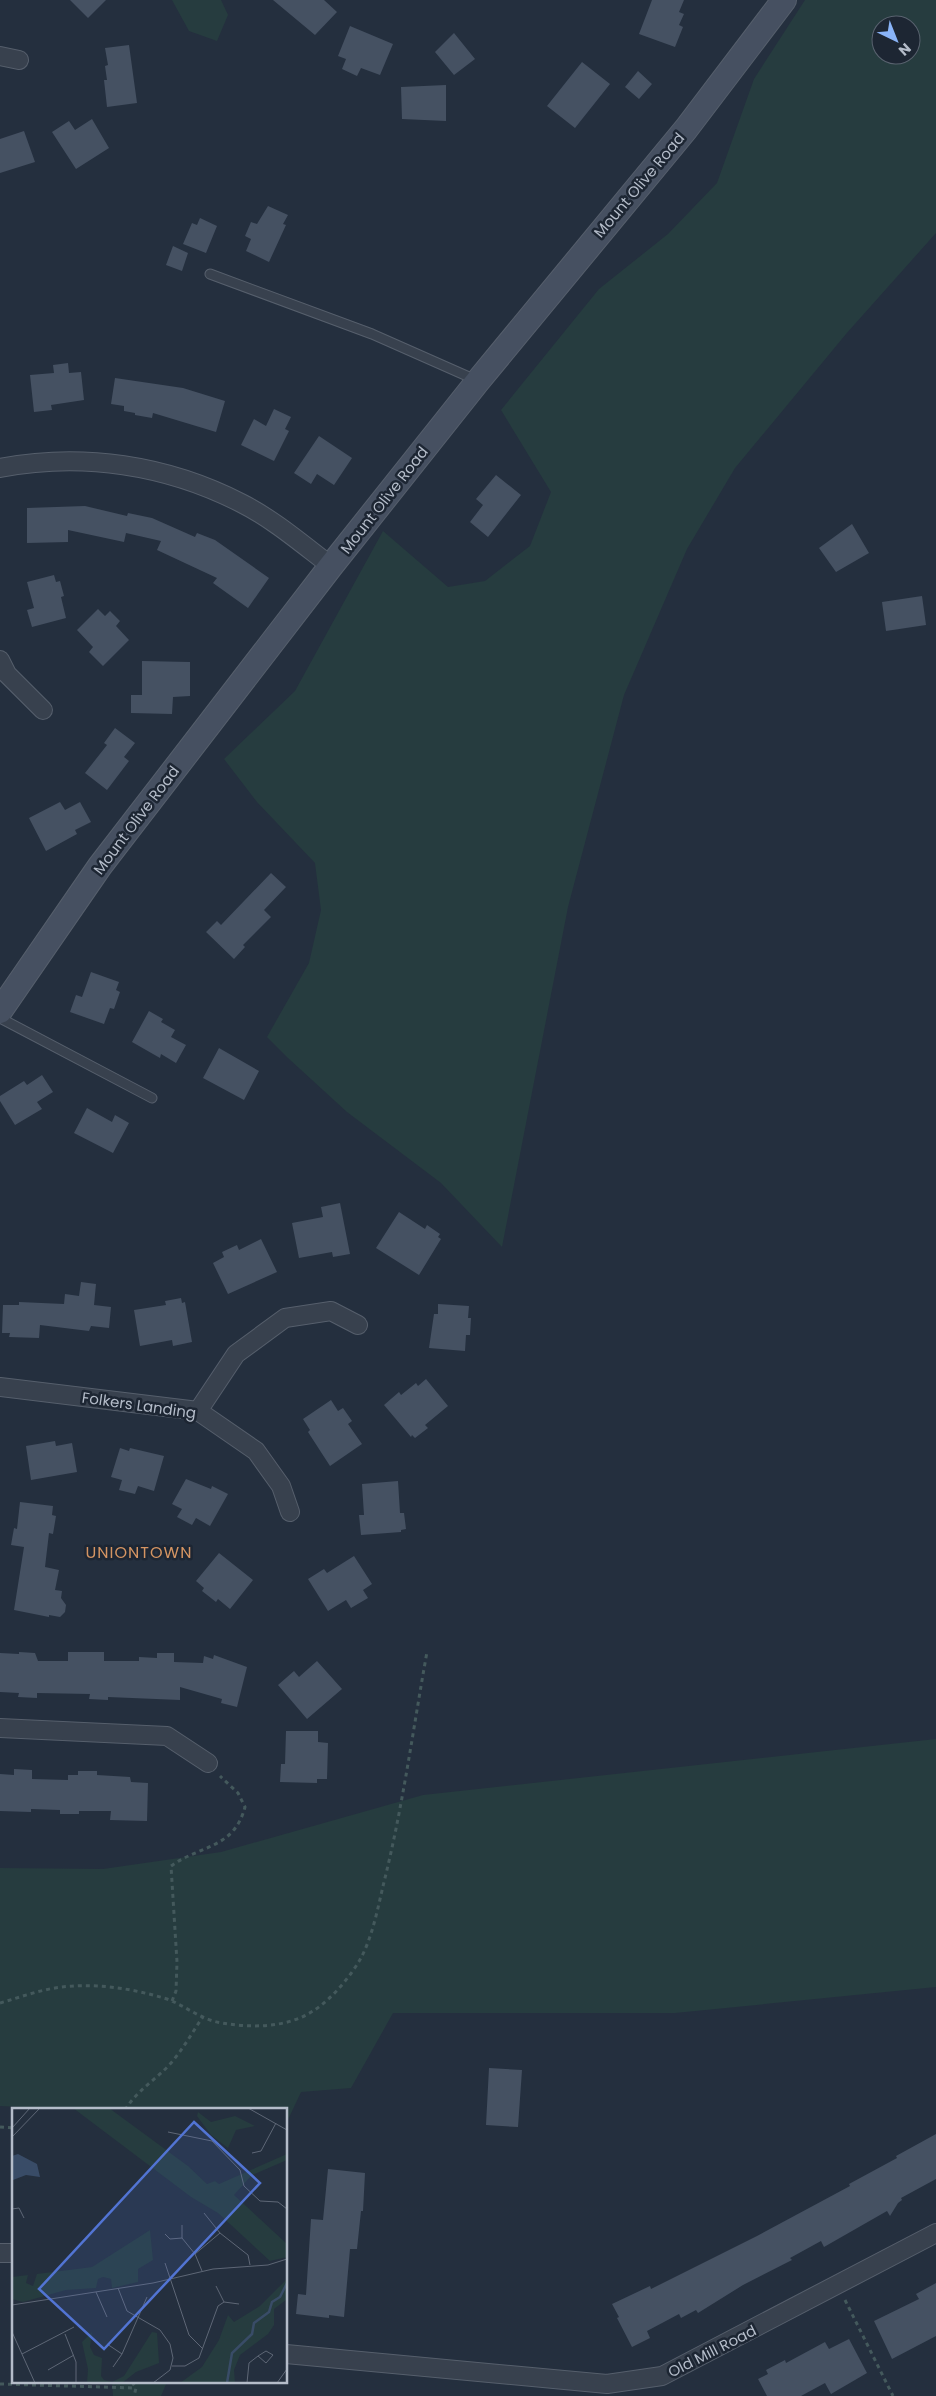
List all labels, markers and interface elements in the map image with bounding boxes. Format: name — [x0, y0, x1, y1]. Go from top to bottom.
north arrow — [871, 15, 921, 65]
text: N — [894, 39, 916, 60]
street label: Mount Olive Road — [589, 128, 689, 242]
street label: Mount Olive Road — [335, 442, 433, 558]
street label: Mount Olive Road — [88, 761, 184, 879]
street label: Folkers Landing — [81, 1387, 197, 1423]
district label: UNIONTOWN — [86, 1541, 192, 1564]
inset map — [12, 2108, 288, 2384]
street label: Old Mill Road — [664, 2320, 760, 2382]

